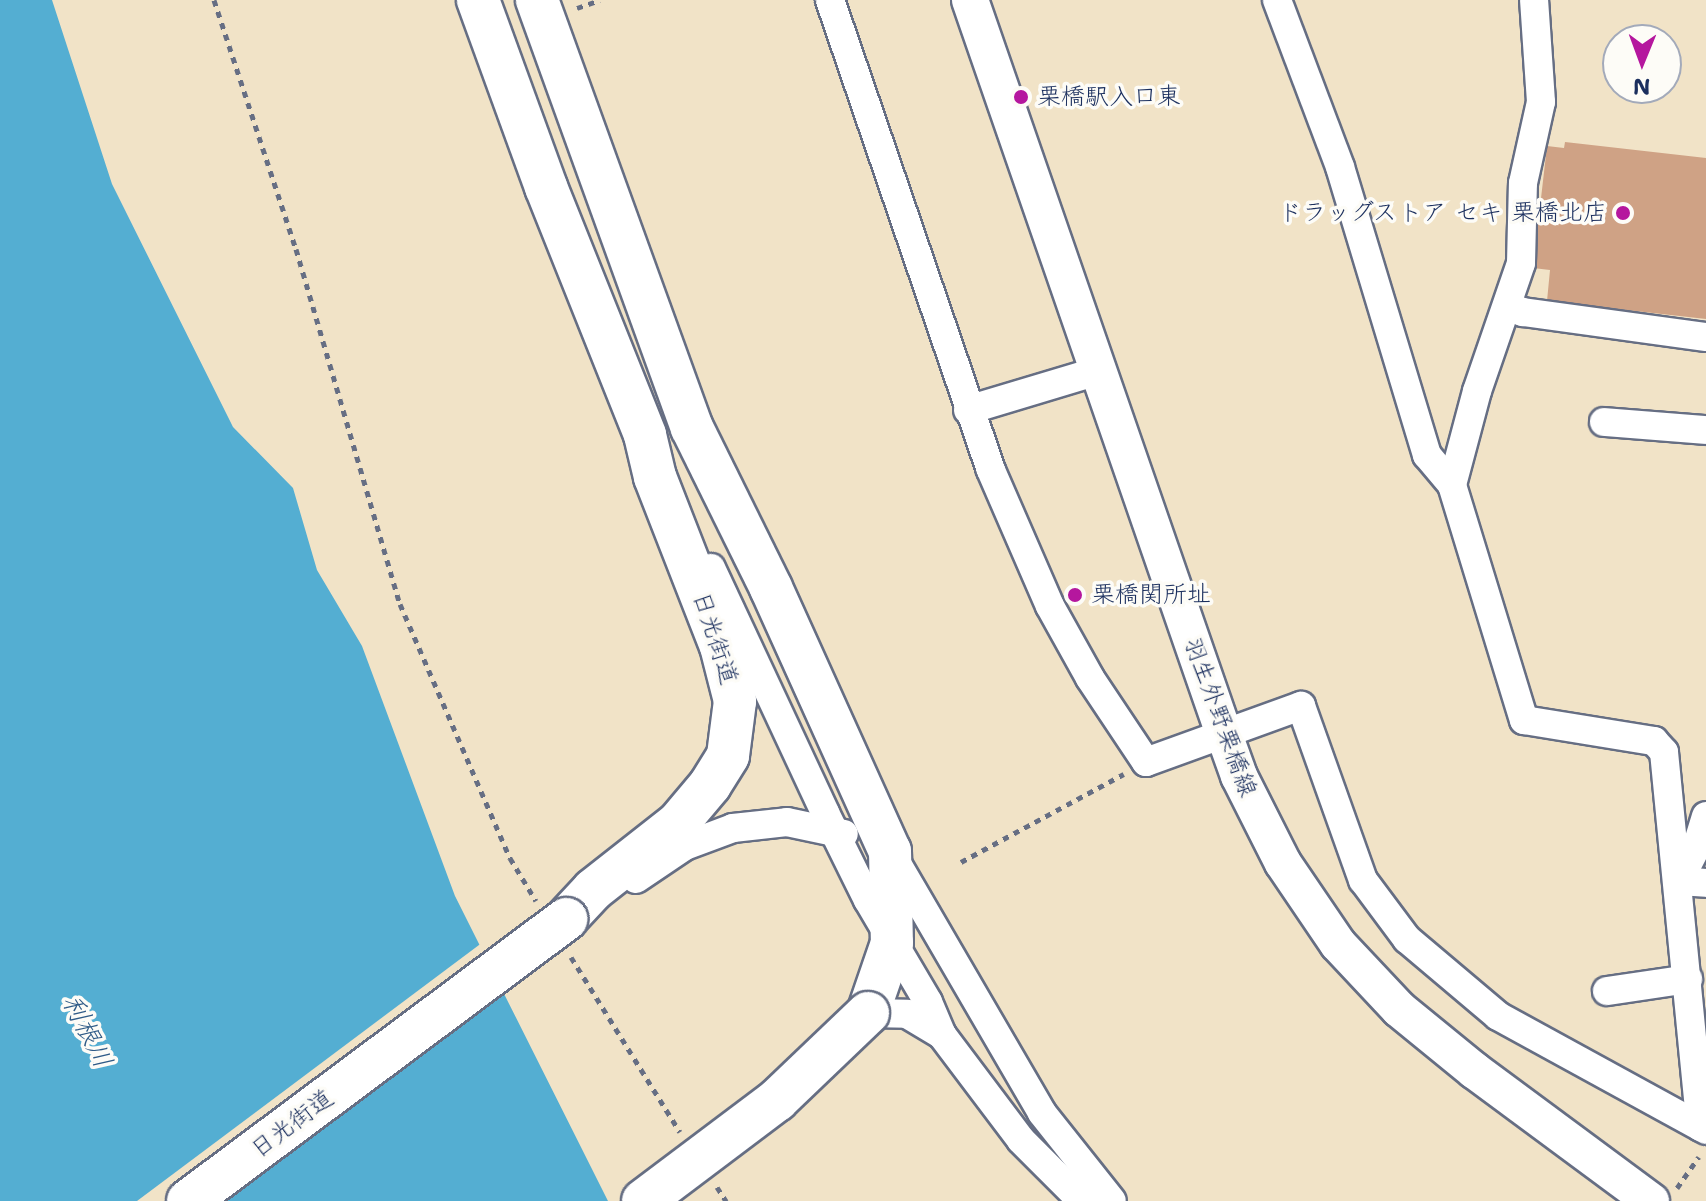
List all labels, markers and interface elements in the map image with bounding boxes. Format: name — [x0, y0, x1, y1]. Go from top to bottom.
north arrow — [1602, 24, 1682, 104]
text: N — [1633, 72, 1651, 101]
place label: 栗橋駅入口東 — [1037, 83, 1181, 111]
marker: 栗橋駅入口東 — [1012, 88, 1030, 106]
place label: ドラッグストア セキ 栗橋北店 — [1279, 199, 1607, 227]
marker: ドラッグストア セキ 栗橋北店 — [1614, 204, 1632, 222]
place label: 栗橋関所址 — [1091, 581, 1211, 609]
marker: 栗橋関所址 — [1066, 586, 1084, 604]
street label: 日光街道 — [686, 588, 744, 688]
street label: 羽生外野栗橋線 — [1178, 633, 1262, 801]
water label: 利根川 — [56, 989, 120, 1073]
street label: 日光街道 — [245, 1084, 339, 1164]

